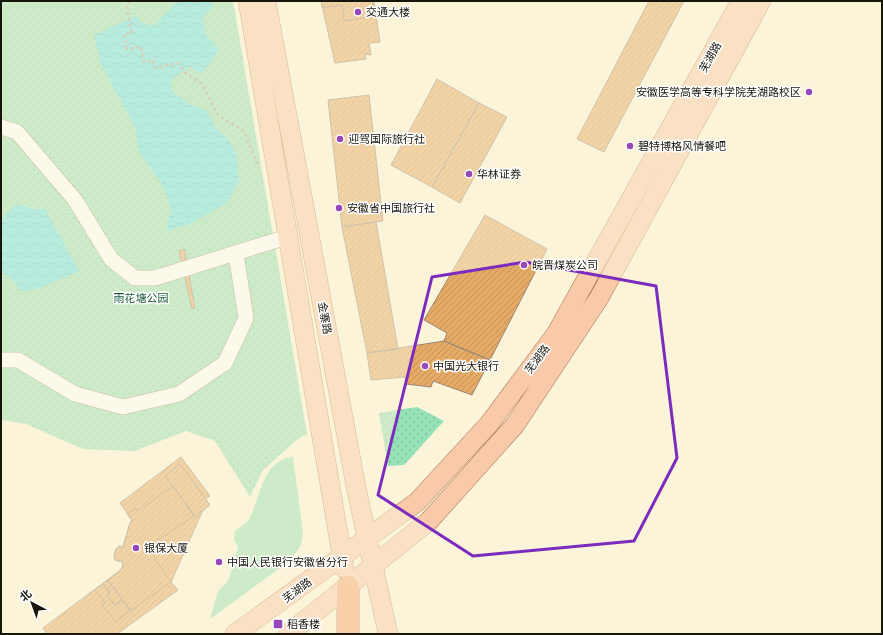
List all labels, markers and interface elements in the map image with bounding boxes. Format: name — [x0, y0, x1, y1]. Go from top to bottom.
place label: 交通大楼 — [366, 5, 410, 19]
marker: 交通大楼 — [353, 7, 363, 17]
street label: 芜湖路 — [696, 39, 724, 75]
place label: 安徽医学高等专科学院芜湖路校区 — [636, 85, 801, 99]
marker: 安徽医学高等专科学院芜湖路校区 — [804, 87, 814, 97]
place label: 迎驾国际旅行社 — [348, 132, 425, 146]
marker: 迎驾国际旅行社 — [335, 134, 345, 144]
place label: 碧特博格风情餐吧 — [638, 139, 726, 153]
marker: 碧特博格风情餐吧 — [625, 141, 635, 151]
place label: 华林证券 — [477, 167, 521, 181]
marker: 华林证券 — [464, 169, 474, 179]
place label: 安徽省中国旅行社 — [347, 201, 435, 215]
marker: 安徽省中国旅行社 — [334, 203, 344, 213]
place label: 皖晋煤炭公司 — [532, 258, 598, 272]
marker: 皖晋煤炭公司 — [519, 260, 529, 270]
park label: 雨花塘公园 — [114, 291, 169, 305]
street label: 金寨路 — [315, 301, 335, 335]
street label: 芜湖路 — [521, 342, 553, 376]
place label: 中国光大银行 — [433, 359, 499, 373]
marker: 中国光大银行 — [420, 361, 430, 371]
place label: 银保大厦 — [144, 541, 188, 555]
marker: 银保大厦 — [131, 543, 141, 553]
place label: 中国人民银行安徽省分行 — [227, 555, 348, 569]
marker: 中国人民银行安徽省分行 — [214, 557, 224, 567]
street label: 芜湖路 — [280, 575, 314, 605]
north arrow — [12, 583, 52, 623]
text: 北 — [17, 587, 34, 604]
place label: 稻香楼 — [287, 617, 320, 631]
marker: 稻香楼 — [272, 618, 284, 630]

